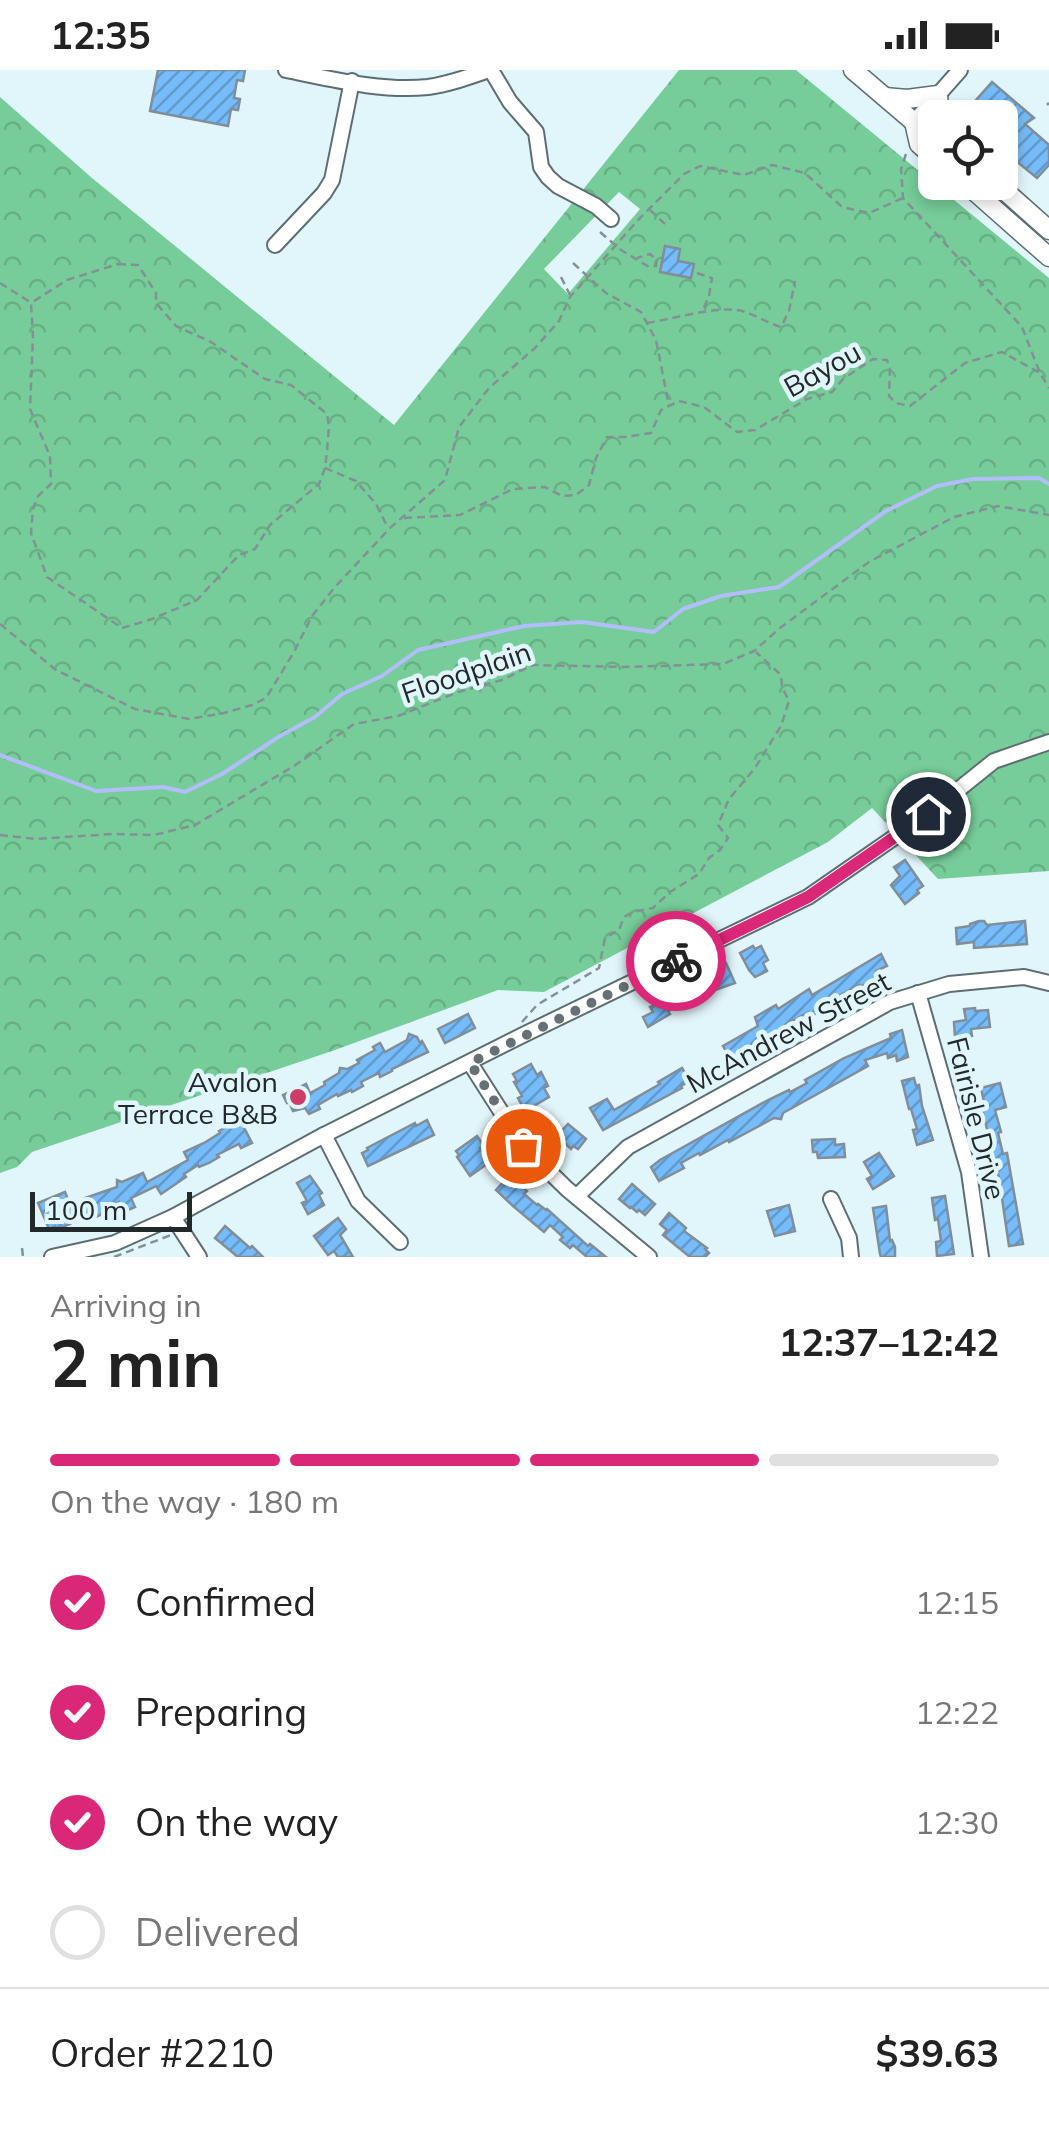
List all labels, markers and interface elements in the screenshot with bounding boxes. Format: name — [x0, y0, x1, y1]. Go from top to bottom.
text: 12:35 — [50, 11, 151, 59]
map controls — [918, 100, 1018, 200]
button: locate — [918, 100, 1018, 200]
street label: Bayou — [777, 334, 867, 404]
street label: Floodplain — [397, 634, 535, 710]
pin — [886, 772, 971, 857]
icon: home — [901, 787, 956, 842]
courier — [626, 911, 726, 1011]
icon: bike — [649, 934, 704, 989]
street label: McAndrew Street — [680, 963, 896, 1100]
street label: Fairisle Drive — [940, 1033, 1014, 1203]
place label: Avalon Terrace B&B — [118, 1064, 278, 1131]
marker: Avalon Terrace B&B — [287, 1086, 309, 1108]
pin — [481, 1104, 566, 1189]
icon: bag — [496, 1119, 551, 1174]
scale bar — [30, 1187, 192, 1232]
text: 100 m — [45, 1192, 127, 1227]
text: Arriving in — [50, 1285, 202, 1325]
text: 12:37–12:42 — [779, 1318, 999, 1366]
text: 2 min — [50, 1322, 221, 1403]
text: On the way · 180 m — [50, 1481, 339, 1521]
icon: check — [50, 1575, 105, 1630]
text: Confirmed — [135, 1578, 316, 1626]
text: 12:15 — [915, 1582, 999, 1622]
icon: check — [50, 1685, 105, 1740]
text: Preparing — [135, 1688, 307, 1736]
text: 12:22 — [915, 1692, 999, 1732]
icon: check — [50, 1795, 105, 1850]
text: On the way — [135, 1798, 338, 1846]
text: 12:30 — [915, 1802, 999, 1842]
text: Delivered — [135, 1908, 300, 1956]
text: Order #2210 — [50, 2029, 274, 2077]
text: $39.63 — [876, 2029, 999, 2077]

